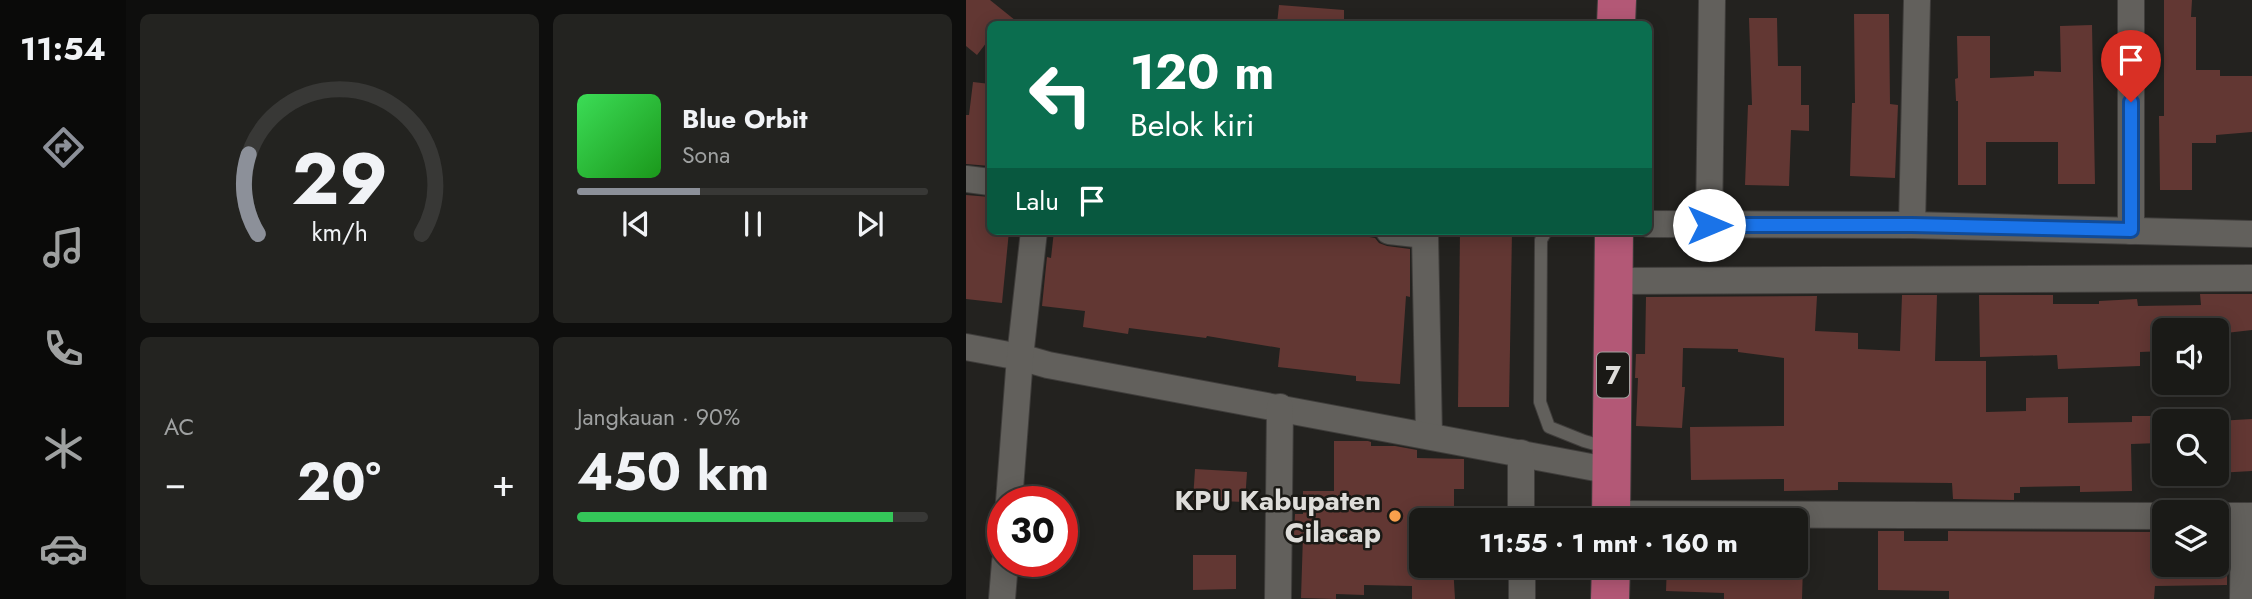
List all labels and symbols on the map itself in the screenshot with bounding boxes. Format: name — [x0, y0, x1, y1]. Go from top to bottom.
pin — [2101, 30, 2161, 102]
position arrow — [1672, 188, 1746, 262]
road number: 7 — [1597, 352, 1629, 398]
place label: KPU Kabupaten Cilacap — [1174, 480, 1381, 553]
speed limit sign: 30 — [987, 486, 1078, 577]
marker: KPU Kabupaten Cilacap — [1387, 508, 1403, 524]

